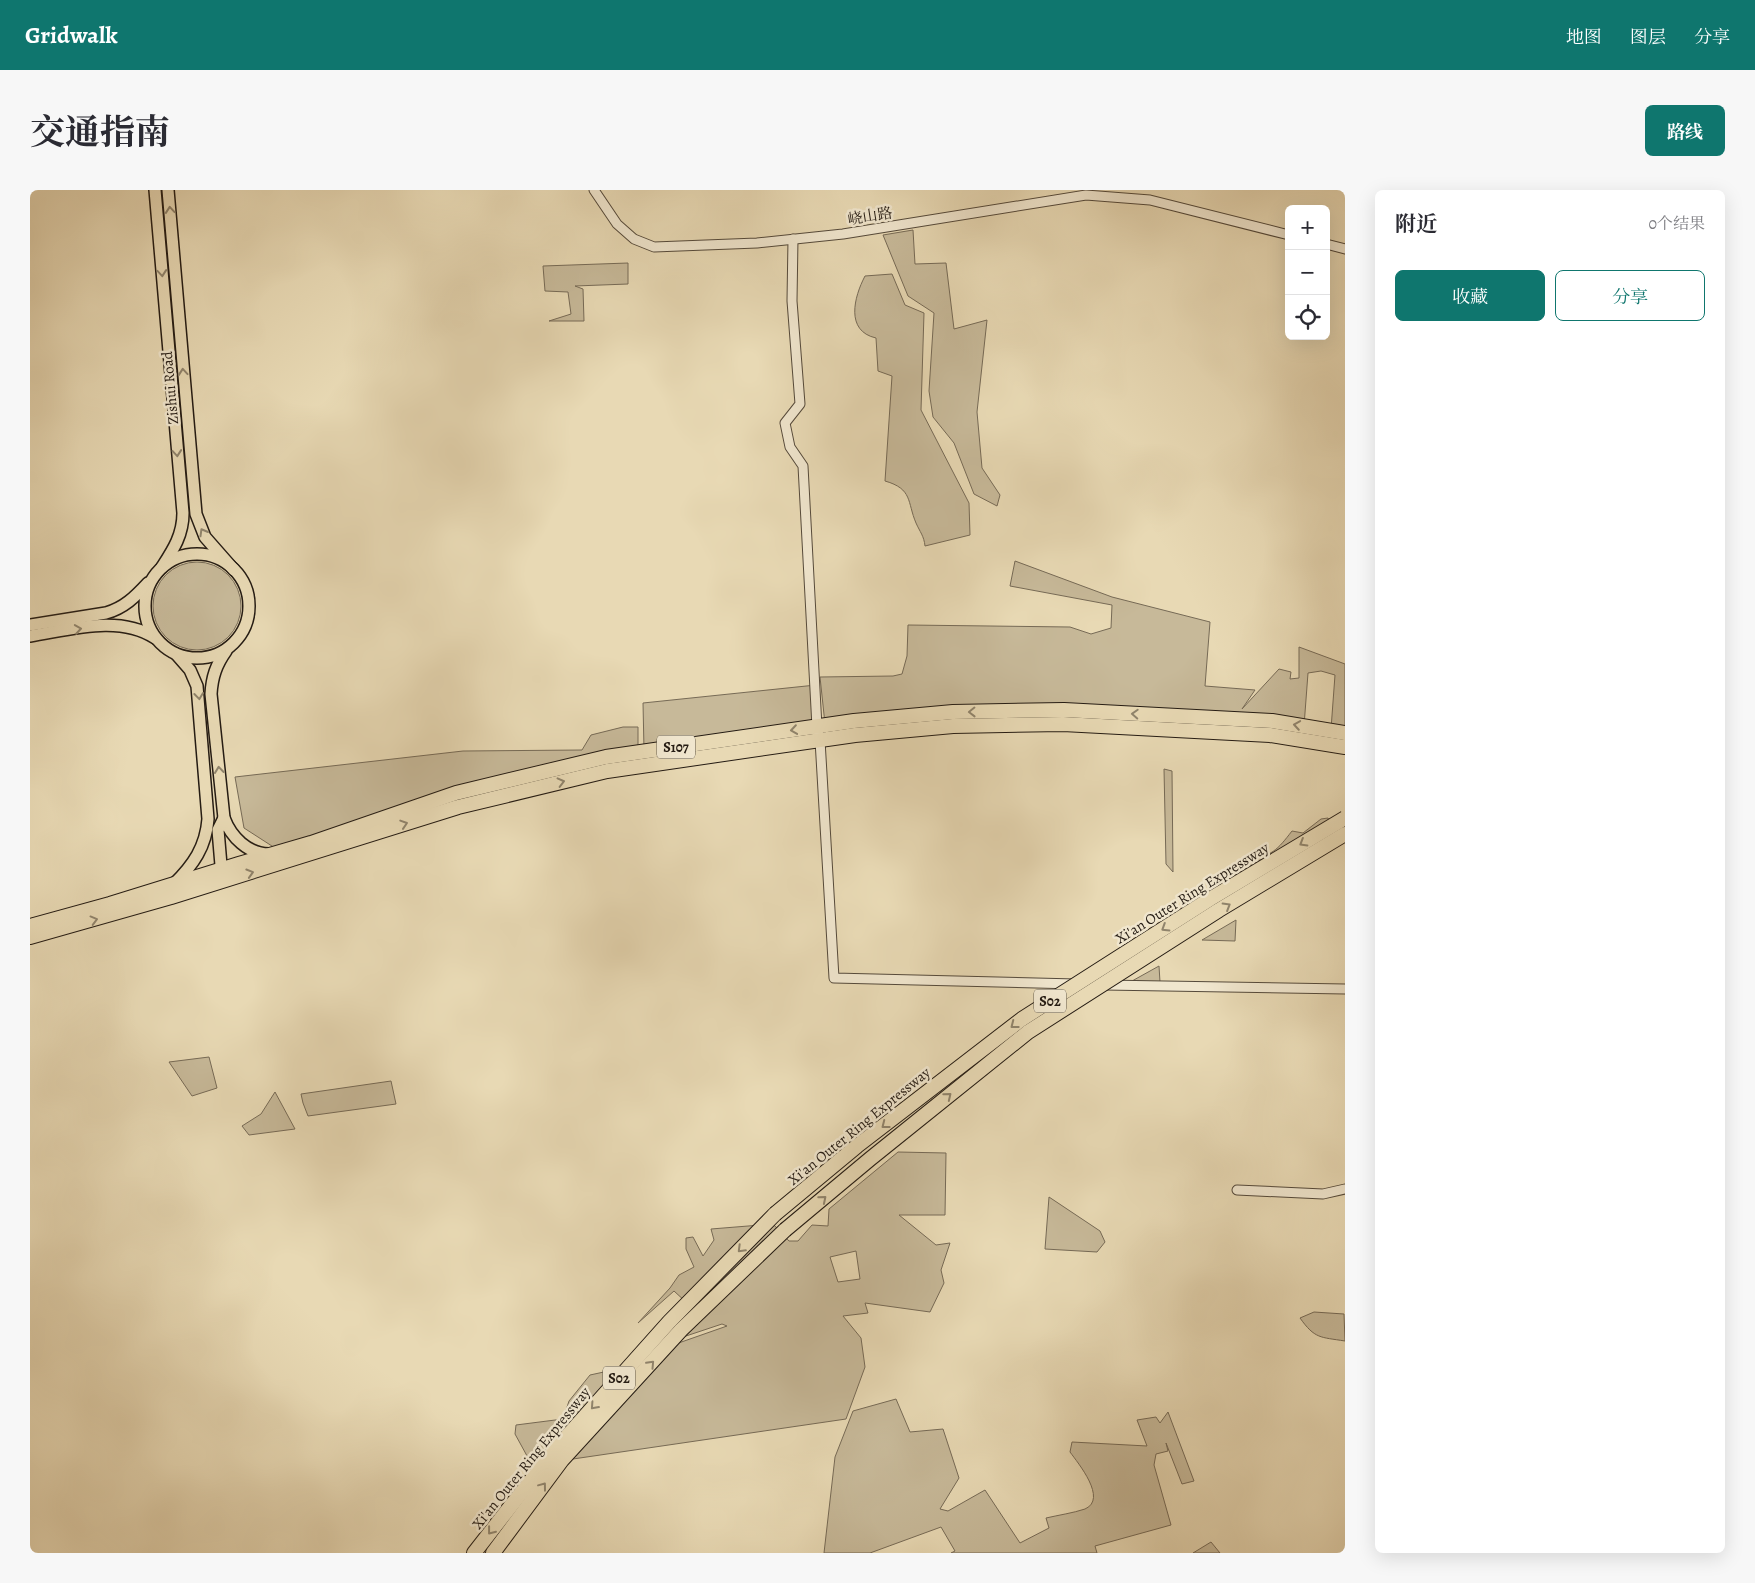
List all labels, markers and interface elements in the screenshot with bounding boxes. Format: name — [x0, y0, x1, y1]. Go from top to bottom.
text: Gridwalk — [25, 19, 118, 51]
text: 地图 — [1566, 25, 1602, 49]
text: 图层 — [1630, 25, 1666, 49]
text: 分享 — [1694, 25, 1730, 49]
button: 路线 — [1645, 105, 1725, 156]
text: 交通指南 — [30, 108, 170, 156]
street label: 峣山路 — [846, 203, 894, 229]
map controls — [1285, 205, 1330, 340]
button: + — [1285, 205, 1330, 250]
one-way arrow — [164, 206, 175, 214]
text: 附近 — [1395, 210, 1437, 238]
text: 0个结果 — [1648, 213, 1705, 235]
button: − — [1285, 250, 1330, 295]
one-way arrow — [157, 270, 168, 278]
button: 收藏 — [1395, 270, 1545, 321]
button: 分享 — [1555, 270, 1705, 321]
button: locate — [1285, 295, 1330, 340]
street label: Zishui Road — [157, 350, 183, 425]
one-way arrow — [178, 368, 189, 376]
one-way arrow — [172, 449, 183, 457]
one-way arrow — [200, 529, 210, 538]
one-way arrow — [75, 624, 83, 635]
one-way arrow — [193, 692, 204, 700]
one-way arrow — [968, 706, 976, 717]
one-way arrow — [1131, 708, 1139, 719]
one-way arrow — [1292, 721, 1301, 731]
one-way arrow — [789, 724, 797, 735]
road number: S107 — [657, 736, 695, 758]
one-way arrow — [214, 766, 225, 774]
one-way arrow — [557, 777, 566, 788]
one-way arrow — [400, 820, 408, 830]
one-way arrow — [1300, 836, 1309, 846]
street label: Xi'an Outer Ring Expressway — [1111, 837, 1273, 949]
one-way arrow — [245, 868, 253, 878]
one-way arrow — [1221, 902, 1230, 912]
one-way arrow — [90, 915, 98, 926]
one-way arrow — [1161, 922, 1171, 931]
road number: S02 — [1034, 989, 1066, 1012]
one-way arrow — [1011, 1020, 1020, 1028]
street label: Xi'an Outer Ring Expressway — [784, 1062, 935, 1190]
one-way arrow — [943, 1092, 952, 1101]
one-way arrow — [882, 1119, 891, 1127]
one-way arrow — [817, 1195, 826, 1204]
one-way arrow — [738, 1243, 747, 1252]
one-way arrow — [645, 1360, 654, 1369]
road number: S02 — [603, 1366, 635, 1390]
street label: Xi'an Outer Ring Expressway — [467, 1382, 595, 1533]
one-way arrow — [591, 1400, 600, 1409]
one-way arrow — [538, 1483, 546, 1492]
one-way arrow — [488, 1526, 497, 1535]

